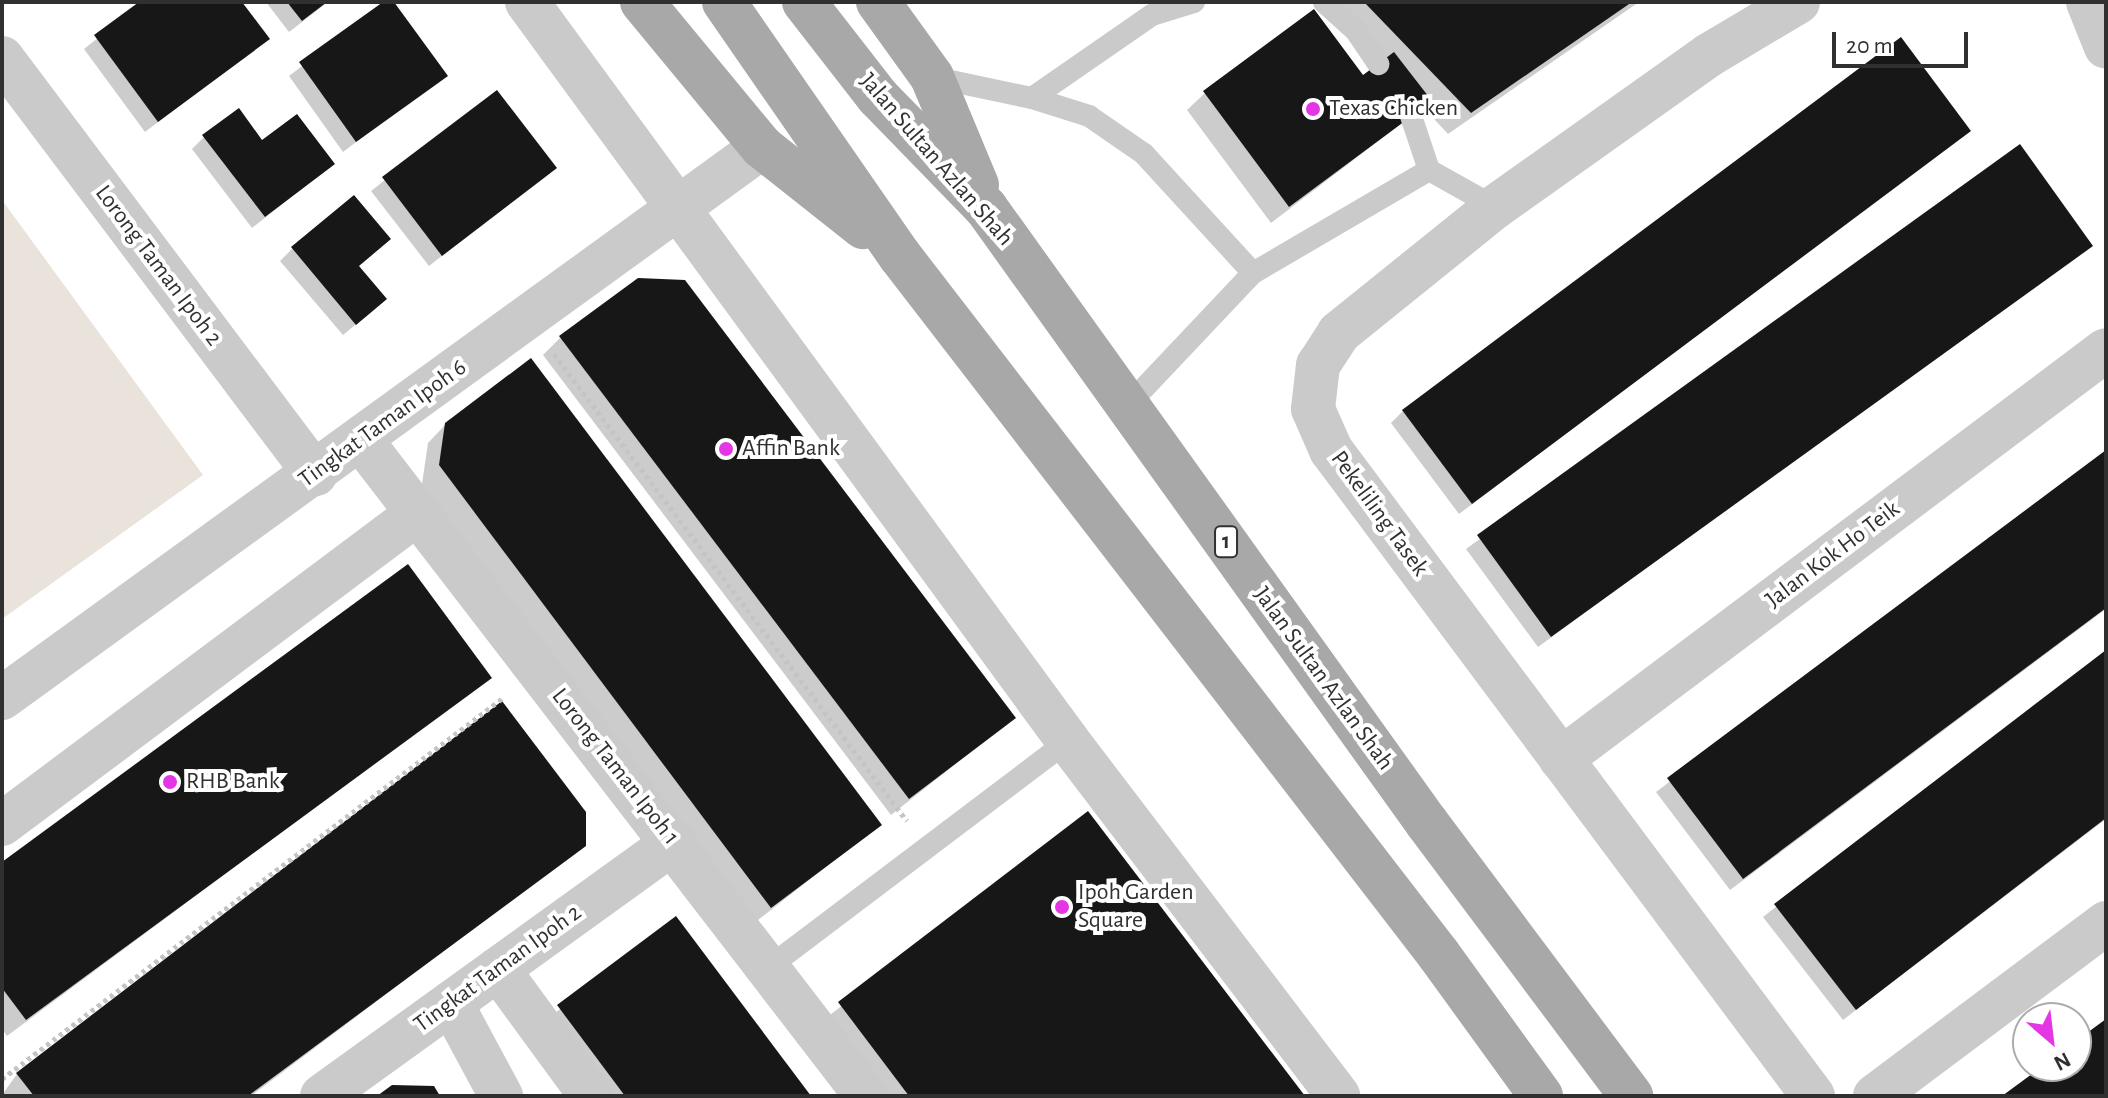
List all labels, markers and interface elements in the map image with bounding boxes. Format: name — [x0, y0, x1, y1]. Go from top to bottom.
scale bar — [1836, 16, 1972, 66]
text: 20 m — [1846, 34, 1893, 58]
street label: Jalan Sultan Azlan Shah — [853, 68, 1019, 252]
place label: Texas Chicken — [1329, 95, 1458, 123]
marker: Texas Chicken — [1304, 100, 1322, 118]
street label: Lorong Taman Ipoh 2 — [88, 180, 228, 352]
street label: Tingkat Taman Ipoh 6 — [293, 353, 473, 495]
place label: Affin Bank — [742, 435, 840, 463]
marker: Affin Bank — [717, 440, 735, 458]
street label: Pekeliling Tasek — [1324, 446, 1434, 582]
street label: Jalan Kok Ho Teik — [1760, 495, 1906, 615]
road number: 1 — [1214, 524, 1238, 560]
street label: Jalan Sultan Azlan Shah — [1247, 582, 1399, 776]
street label: Lorong Taman Ipoh 1 — [545, 683, 685, 851]
place label: RHB Bank — [186, 768, 280, 796]
marker: RHB Bank — [161, 773, 179, 791]
place label: Ipoh Garden Square — [1078, 879, 1194, 935]
marker: Ipoh Garden Square — [1053, 898, 1071, 916]
street label: Tingkat Taman Ipoh 2 — [409, 899, 587, 1039]
north arrow — [2012, 1002, 2092, 1082]
text: N — [2050, 1048, 2074, 1075]

